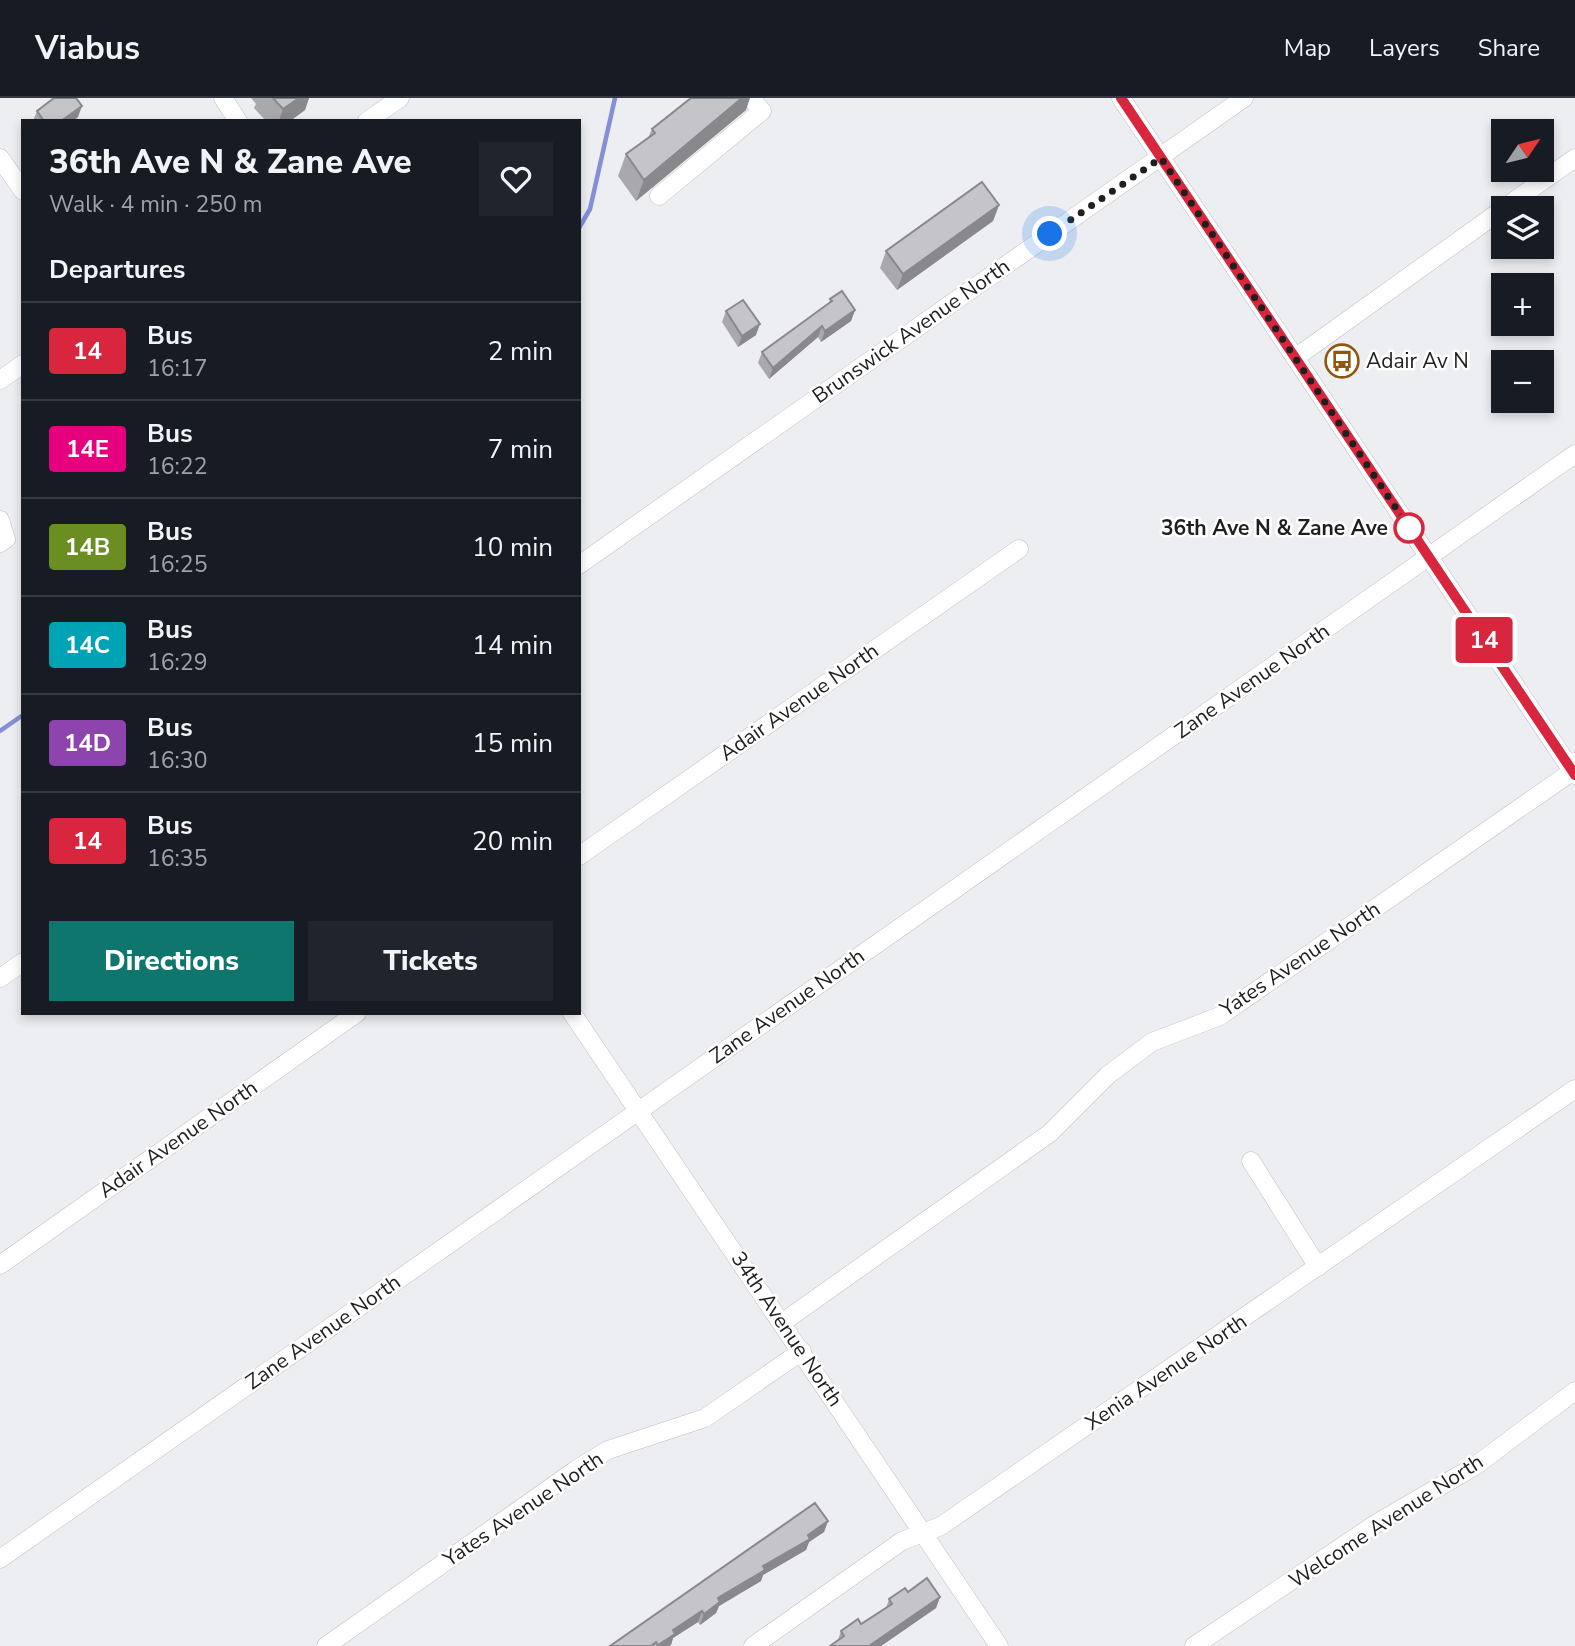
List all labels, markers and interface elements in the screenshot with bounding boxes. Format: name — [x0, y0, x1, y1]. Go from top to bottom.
text: Viabus — [35, 26, 140, 71]
text: Map — [1284, 32, 1331, 64]
text: Layers — [1369, 32, 1440, 64]
text: Share — [1478, 32, 1540, 64]
north arrow — [1491, 119, 1554, 182]
map controls — [1491, 119, 1554, 413]
text: 36th Ave N & Zane Ave — [49, 140, 412, 185]
button: heart — [479, 142, 553, 216]
text: Walk · 4 min · 250 m — [49, 189, 262, 220]
button: layers — [1491, 196, 1554, 259]
your location — [1032, 216, 1067, 251]
text: Departures — [49, 252, 185, 287]
street label: Brunswick Avenue North — [807, 252, 1015, 410]
button: + — [1491, 273, 1554, 336]
text: Bus — [147, 318, 193, 353]
text: 2 min — [488, 334, 553, 369]
text: 14 — [73, 335, 102, 367]
bus stop icon: Adair Av N — [1323, 342, 1361, 380]
place label: Adair Av N — [1366, 347, 1469, 375]
button: − — [1491, 350, 1554, 413]
text: 16:17 — [147, 353, 207, 384]
text: Bus — [147, 416, 193, 451]
text: 7 min — [488, 432, 553, 467]
text: 14E — [66, 433, 109, 465]
text: 16:22 — [147, 451, 207, 482]
marker: 36th Ave N & Zane Ave — [1394, 513, 1424, 543]
text: Bus — [147, 514, 193, 549]
place label: 36th Ave N & Zane Ave — [1161, 514, 1388, 542]
text: 10 min — [472, 530, 553, 565]
text: 14B — [65, 531, 110, 563]
text: 16:25 — [147, 549, 207, 580]
text: Bus — [147, 612, 193, 647]
street label: Zane Avenue North — [1169, 617, 1335, 745]
line badge: 14 — [1452, 617, 1516, 663]
text: 14 — [1470, 624, 1498, 656]
text: 14 min — [472, 628, 553, 663]
text: 14C — [65, 629, 110, 661]
street label: Adair Avenue North — [714, 637, 884, 767]
text: 16:29 — [147, 647, 207, 678]
text: Bus — [147, 710, 193, 745]
text: 15 min — [472, 726, 553, 761]
text: 14D — [64, 727, 111, 759]
text: 16:30 — [147, 745, 207, 776]
text: Bus — [147, 808, 193, 843]
text: 20 min — [472, 824, 553, 859]
text: 14 — [73, 825, 102, 857]
text: 16:35 — [147, 843, 207, 874]
street label: Yates Avenue North — [1214, 895, 1386, 1024]
button: Directions — [49, 921, 294, 1001]
button: Tickets — [308, 921, 553, 1001]
street label: Zane Avenue North — [704, 942, 870, 1070]
street label: Adair Avenue North — [93, 1074, 263, 1204]
street label: 34th Avenue North — [725, 1246, 849, 1412]
street label: Zane Avenue North — [240, 1268, 406, 1396]
street label: Xenia Avenue North — [1080, 1307, 1252, 1437]
street label: Yates Avenue North — [437, 1445, 609, 1574]
street label: Welcome Avenue North — [1283, 1448, 1489, 1594]

